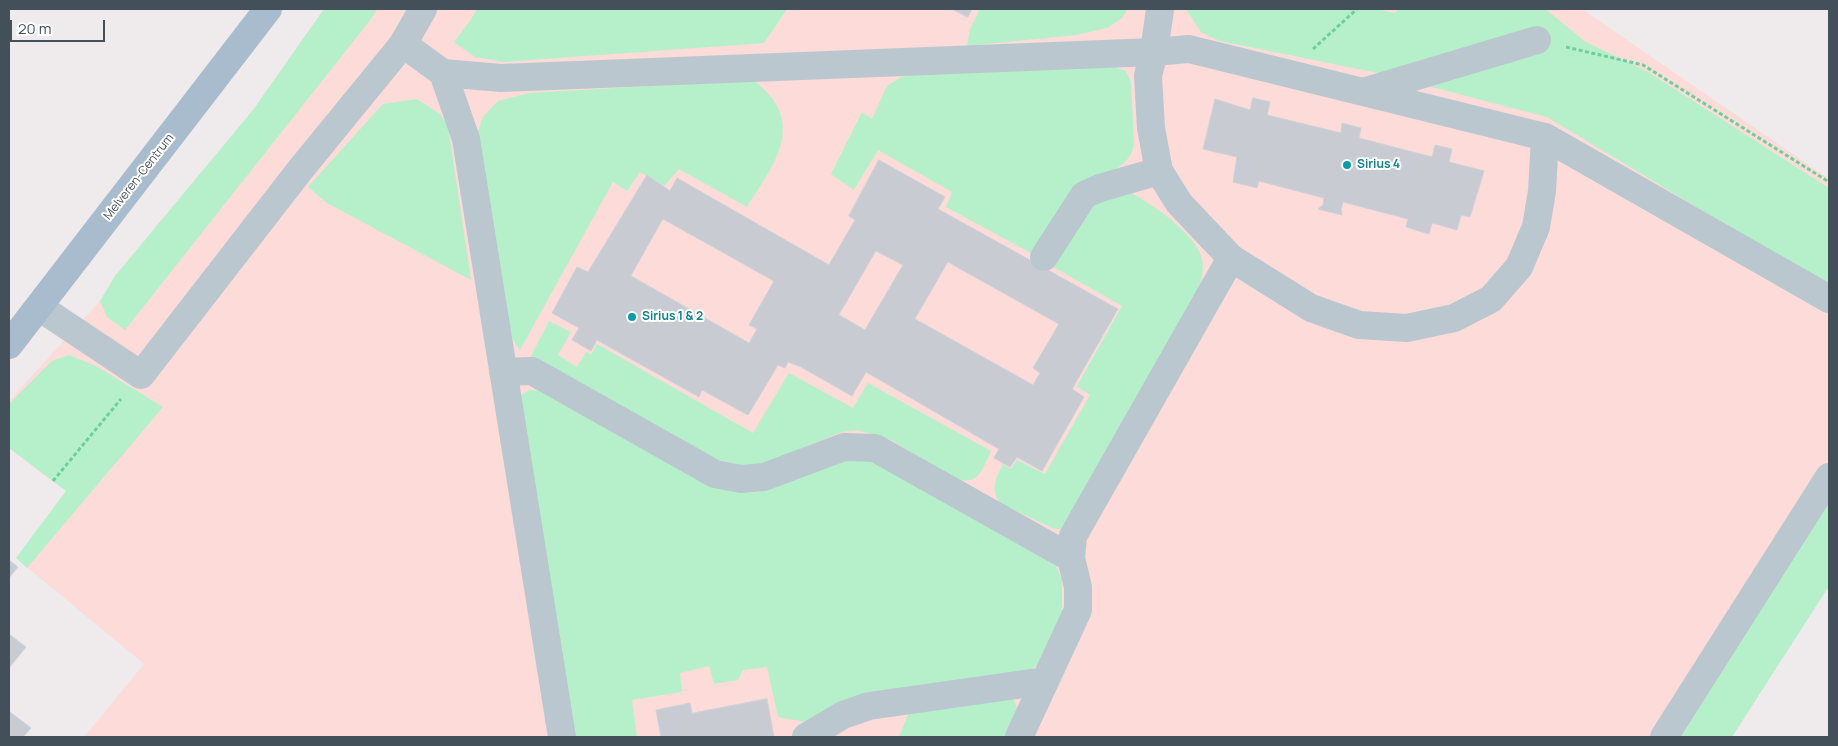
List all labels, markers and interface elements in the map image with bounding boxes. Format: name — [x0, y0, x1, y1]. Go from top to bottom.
scale bar — [12, 10, 108, 42]
text: 20 m — [18, 18, 51, 39]
street label: Melveren-Centrum — [101, 131, 177, 223]
place label: Sirius 4 — [1357, 158, 1400, 172]
marker: Sirius 4 — [1341, 159, 1353, 171]
place label: Sirius 1 & 2 — [642, 310, 703, 324]
marker: Sirius 1 & 2 — [626, 311, 638, 323]

